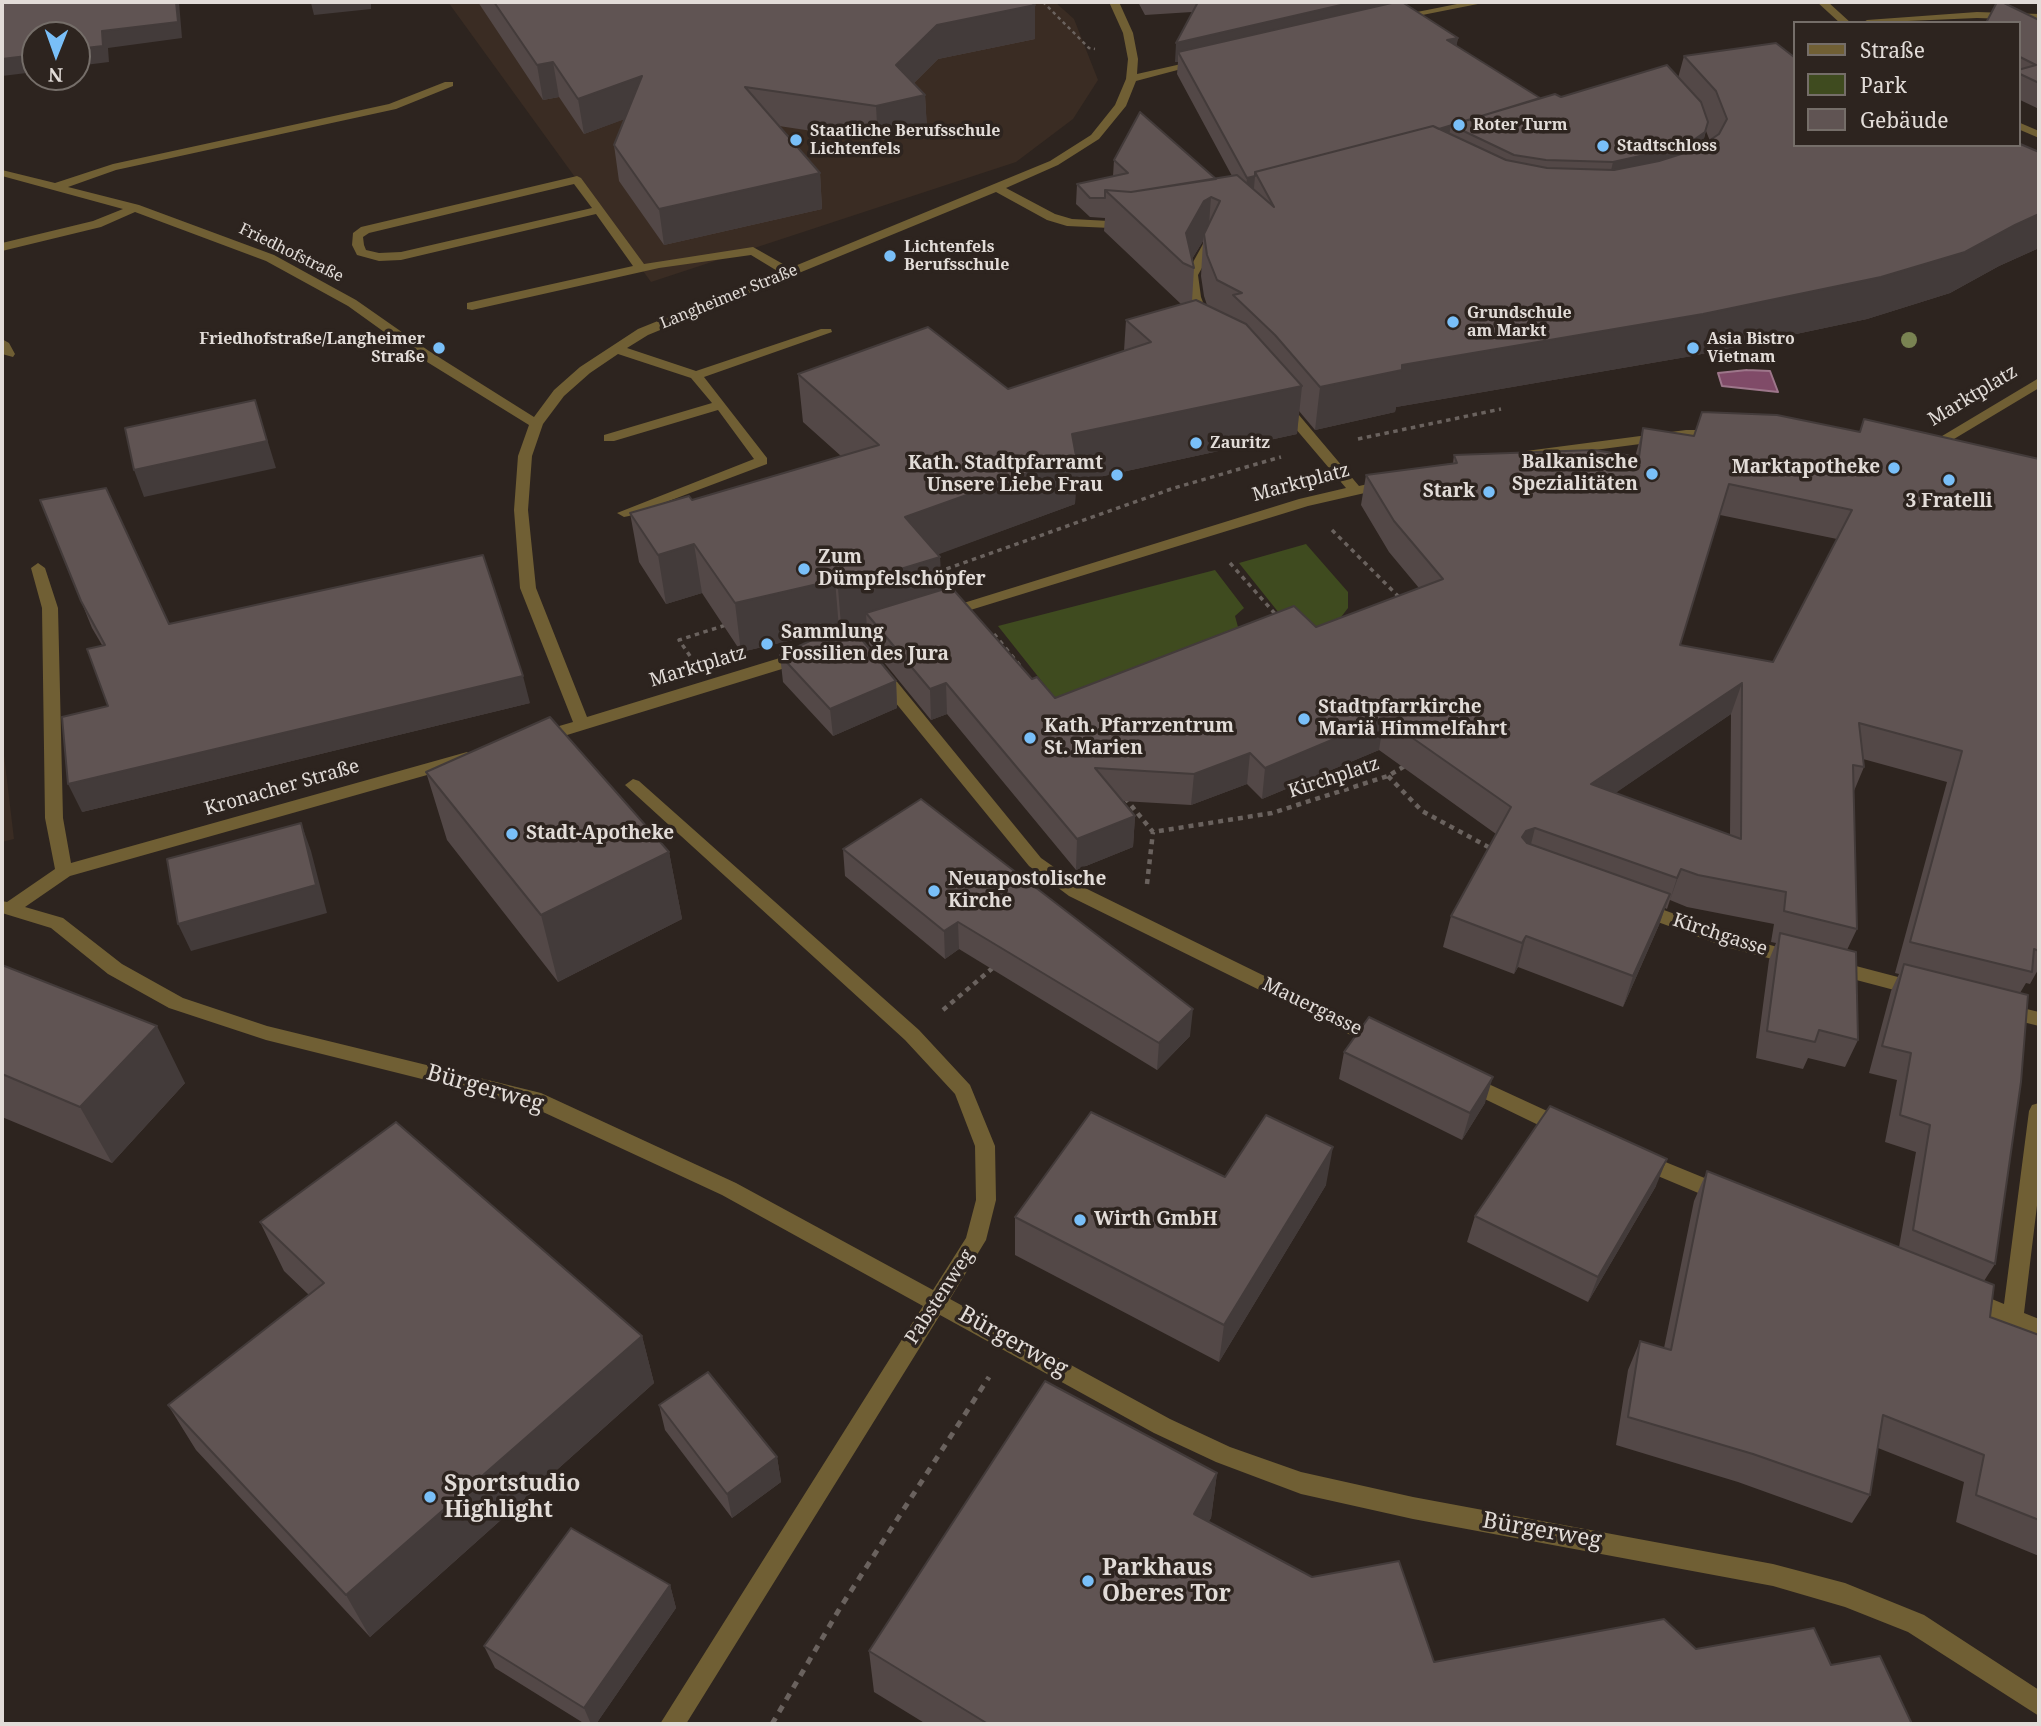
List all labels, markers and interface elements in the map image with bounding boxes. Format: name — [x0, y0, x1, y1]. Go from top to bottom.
north arrow — [21, 21, 91, 91]
legend — [1792, 21, 2020, 147]
text: Straße — [1860, 36, 1925, 64]
text: N — [48, 62, 63, 88]
text: Park — [1860, 71, 1907, 99]
text: Gebäude — [1860, 106, 1948, 134]
place label: Roter Turm — [1473, 115, 1568, 135]
marker: Roter Turm — [1451, 117, 1467, 133]
place label: Staatliche Berufsschule Lichtenfels — [810, 121, 1001, 159]
marker: Staatliche Berufsschule Lichtenfels — [788, 132, 804, 148]
place label: Stadtschloss — [1617, 136, 1717, 156]
marker: Stadtschloss — [1595, 138, 1611, 154]
street label: Friedhofstraße — [236, 219, 346, 287]
place label: Lichtenfels Berufsschule — [904, 237, 1009, 275]
marker: Lichtenfels Berufsschule — [882, 248, 898, 264]
street label: Langheimer Straße — [657, 261, 801, 333]
place label: Grundschule am Markt — [1467, 303, 1572, 341]
marker: Grundschule am Markt — [1445, 314, 1461, 330]
place label: Friedhofstraße/Langheimer Straße — [199, 329, 425, 367]
place label: Asia Bistro Vietnam — [1707, 329, 1795, 367]
marker: Friedhofstraße/Langheimer Straße — [431, 340, 447, 356]
marker: Asia Bistro Vietnam — [1685, 340, 1701, 356]
street label: Marktplatz — [1924, 360, 2022, 432]
place label: Zauritz — [1210, 433, 1270, 453]
marker: Zauritz — [1188, 435, 1204, 451]
place label: Balkanische Spezialitäten — [1512, 452, 1638, 496]
place label: Kath. Stadtpfarramt Unsere Liebe Frau — [908, 453, 1103, 497]
place label: Marktapotheke — [1732, 457, 1880, 479]
street label: Marktplatz — [1250, 459, 1352, 507]
marker: Marktapotheke — [1886, 460, 1902, 476]
marker: Balkanische Spezialitäten — [1644, 466, 1660, 482]
marker: Kath. Stadtpfarramt Unsere Liebe Frau — [1109, 467, 1125, 483]
marker: 3 Fratelli — [1941, 472, 1957, 488]
place label: Stark — [1423, 481, 1475, 503]
marker: Stark — [1481, 484, 1497, 500]
place label: 3 Fratelli — [1905, 491, 1993, 513]
place label: Zum Dümpfelschöpfer — [818, 547, 986, 591]
marker: Zum Dümpfelschöpfer — [796, 561, 812, 577]
place label: Sammlung Fossilien des Jura — [781, 622, 949, 666]
marker: Sammlung Fossilien des Jura — [759, 636, 775, 652]
street label: Marktplatz — [647, 641, 749, 693]
place label: Stadtpfarrkirche Mariä Himmelfahrt — [1318, 697, 1507, 741]
marker: Stadtpfarrkirche Mariä Himmelfahrt — [1296, 711, 1312, 727]
place label: Kath. Pfarrzentrum St. Marien — [1044, 716, 1234, 760]
marker: Kath. Pfarrzentrum St. Marien — [1022, 730, 1038, 746]
street label: Kirchplatz — [1286, 753, 1382, 803]
street label: Kronacher Straße — [202, 755, 362, 821]
place label: Stadt-Apotheke — [526, 823, 674, 845]
marker: Stadt-Apotheke — [504, 826, 520, 842]
place label: Neuapostolische Kirche — [948, 869, 1106, 913]
marker: Neuapostolische Kirche — [926, 883, 942, 899]
street label: Kirchgasse — [1670, 909, 1770, 961]
street label: Mauergasse — [1259, 973, 1365, 1041]
street label: Bürgerweg — [423, 1059, 547, 1119]
place label: Wirth GmbH — [1094, 1209, 1217, 1231]
marker: Wirth GmbH — [1072, 1212, 1088, 1228]
street label: Pabstenweg — [901, 1245, 979, 1349]
street label: Bürgerweg — [954, 1301, 1072, 1383]
place label: Sportstudio Highlight — [444, 1470, 580, 1524]
marker: Sportstudio Highlight — [422, 1489, 438, 1505]
street label: Bürgerweg — [1480, 1507, 1604, 1555]
place label: Parkhaus Oberes Tor — [1102, 1554, 1231, 1608]
marker: Parkhaus Oberes Tor — [1080, 1573, 1096, 1589]

